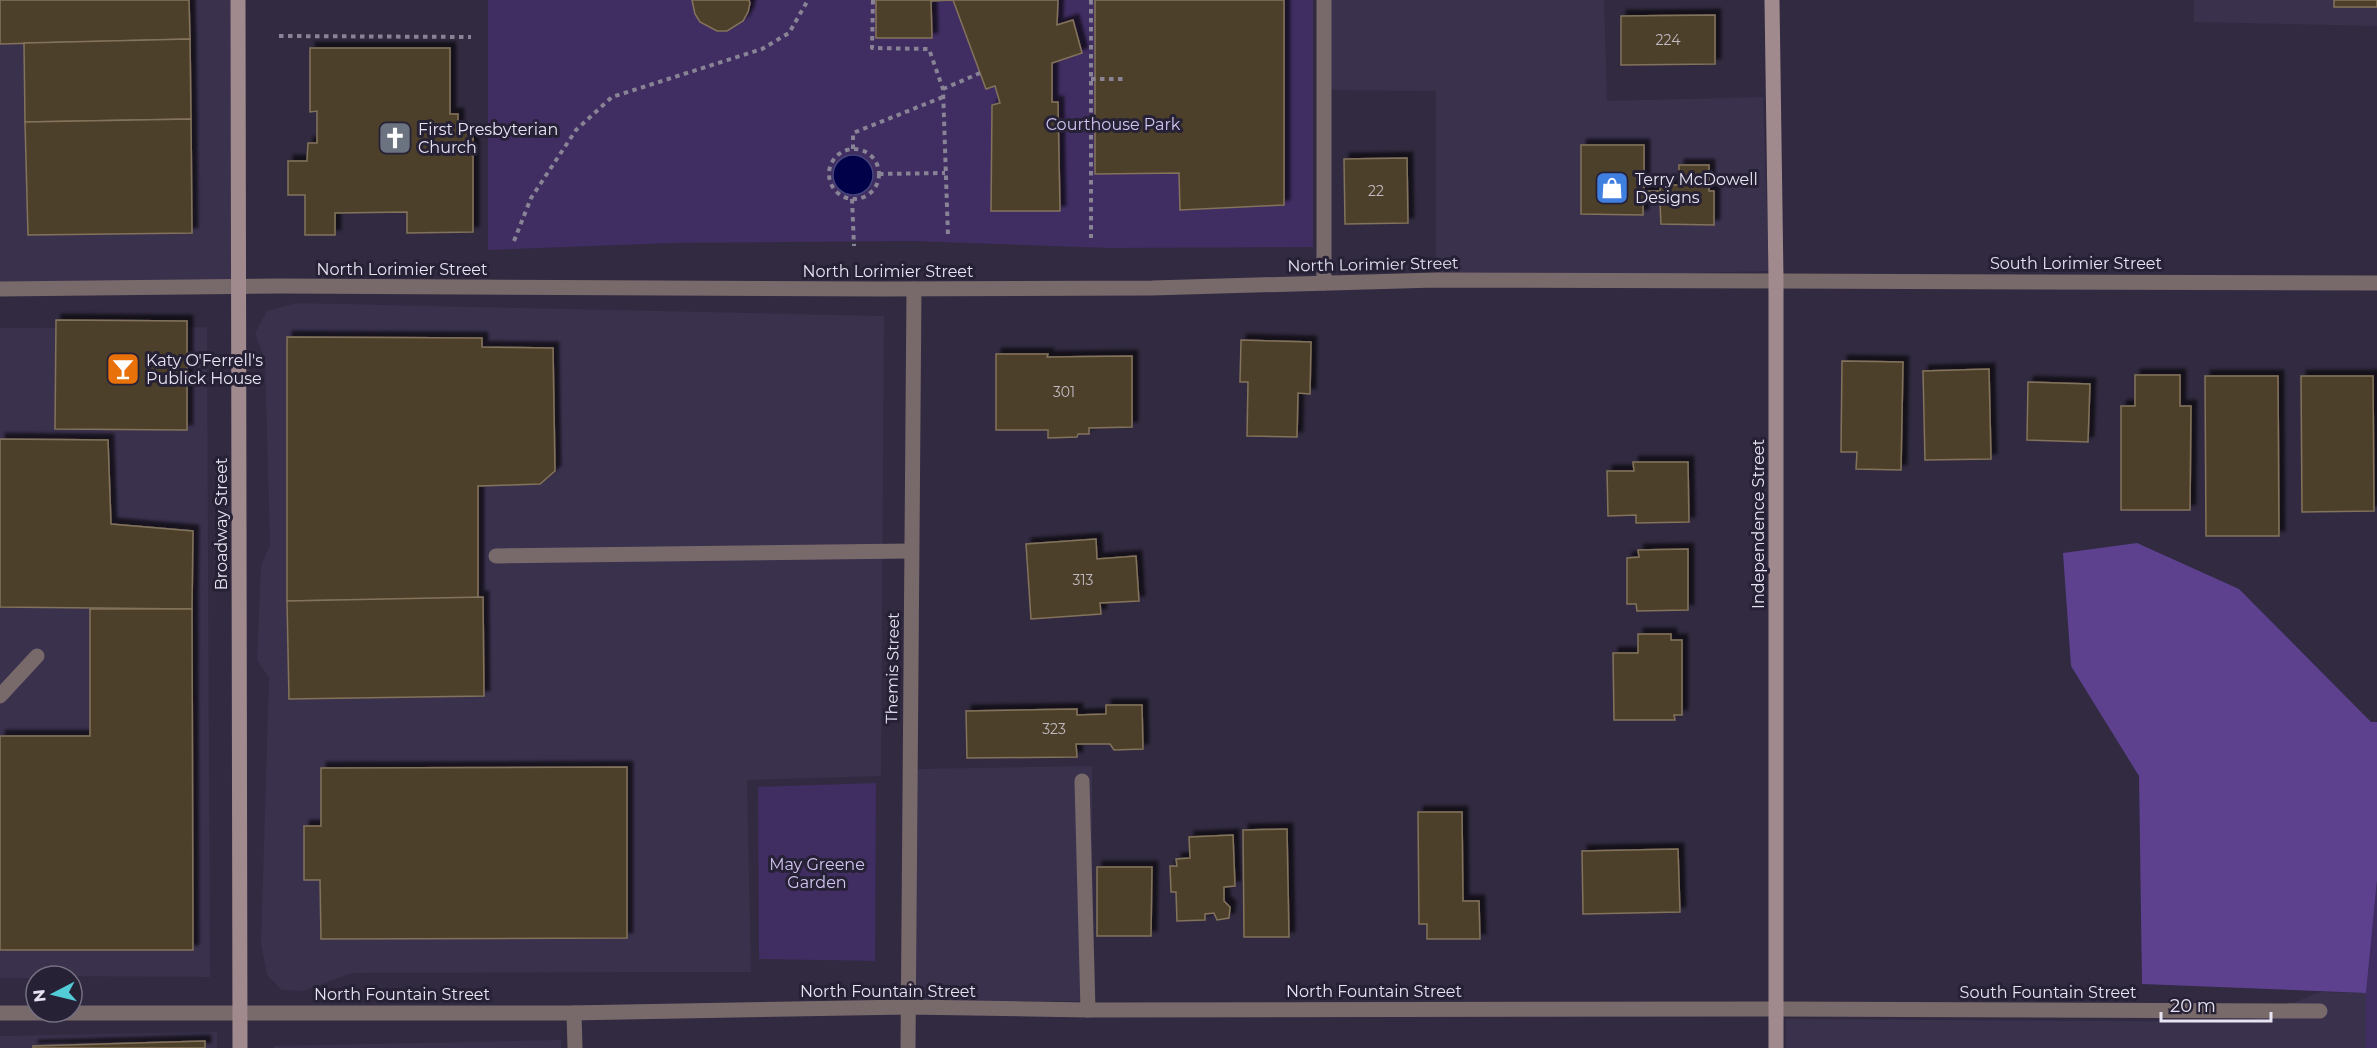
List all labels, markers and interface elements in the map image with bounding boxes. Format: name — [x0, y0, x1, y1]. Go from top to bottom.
house number: 224 — [1656, 31, 1681, 49]
park label: Courthouse Park — [1046, 115, 1181, 134]
church icon: First Presbyterian Church — [377, 120, 413, 156]
place label: First Presbyterian Church — [418, 120, 558, 157]
shop icon: Terry McDowell Designs — [1594, 170, 1630, 206]
place label: Terry McDowell Designs — [1635, 170, 1758, 207]
house number: 22 — [1368, 182, 1384, 200]
street label: North Lorimier Street — [1287, 254, 1459, 275]
street label: South Lorimier Street — [1990, 254, 2162, 273]
street label: North Lorimier Street — [316, 260, 488, 279]
street label: North Lorimier Street — [802, 262, 974, 281]
bar icon: Katy O'Ferrell's Publick House — [105, 351, 141, 387]
place label: Katy O'Ferrell's Publick House — [146, 351, 263, 388]
house number: 301 — [1053, 383, 1075, 401]
street label: Independence Street — [1749, 439, 1768, 609]
street label: Broadway Street — [212, 457, 231, 590]
house number: 313 — [1073, 571, 1094, 589]
street label: Themis Street — [882, 612, 903, 724]
house number: 323 — [1042, 720, 1066, 738]
park label: May Greene Garden — [769, 855, 865, 892]
north arrow — [24, 964, 84, 1024]
street label: North Fountain Street — [800, 982, 976, 1001]
street label: North Fountain Street — [1286, 982, 1462, 1001]
street label: South Fountain Street — [1960, 983, 2137, 1002]
street label: North Fountain Street — [314, 985, 490, 1004]
scale bar — [2161, 985, 2270, 1023]
text: N — [29, 988, 50, 1003]
text: 20 m — [2170, 995, 2216, 1017]

